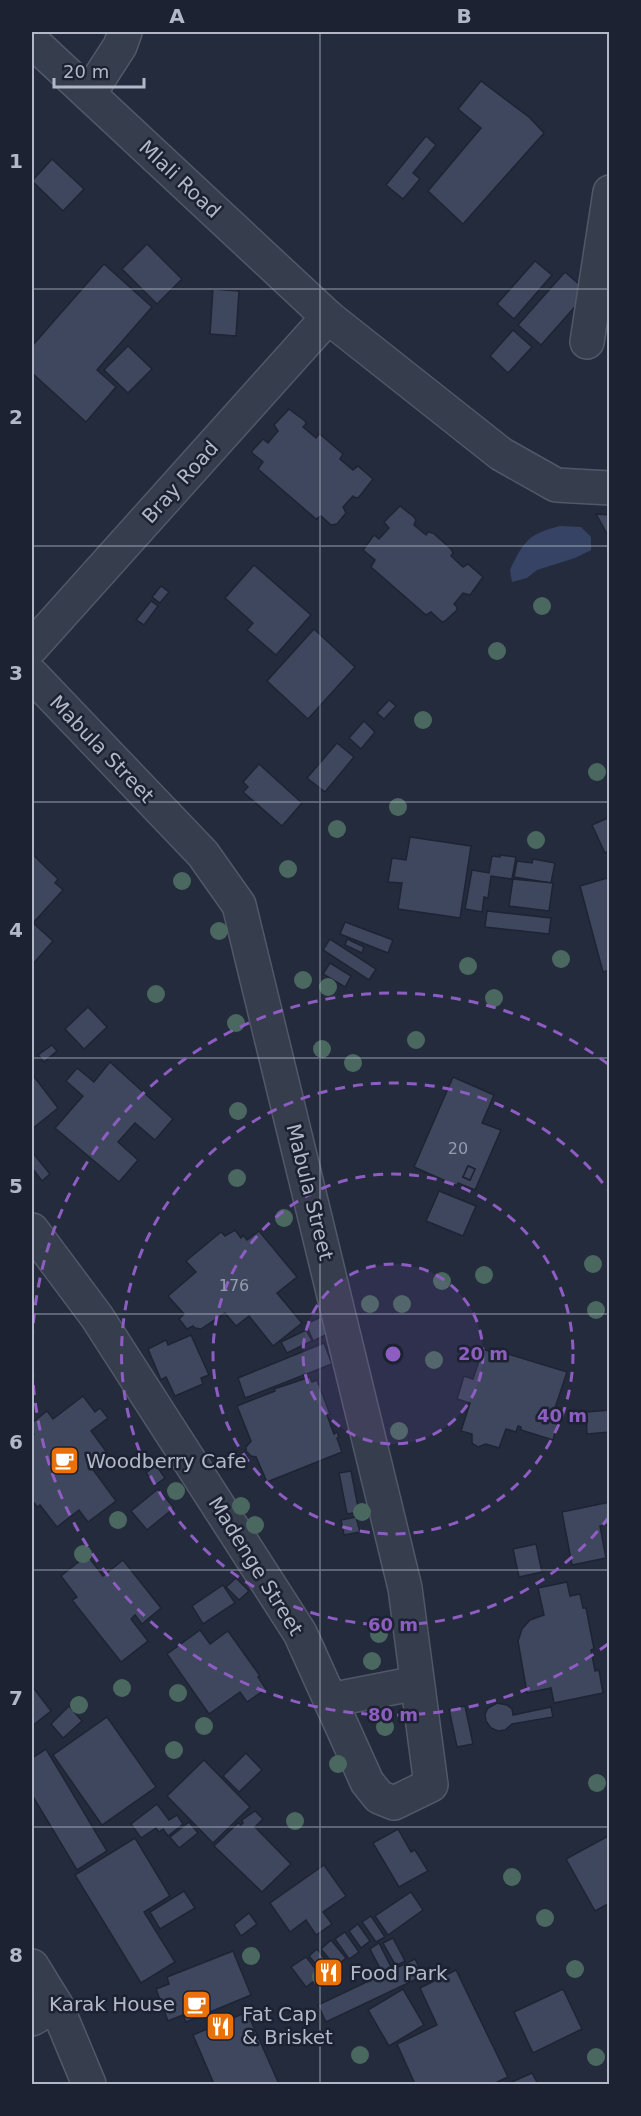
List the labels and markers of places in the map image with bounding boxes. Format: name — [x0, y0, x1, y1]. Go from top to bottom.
centre of rings — [383, 1344, 403, 1364]
cafe icon: Woodberry Cafe — [49, 1445, 81, 1477]
place label: Woodberry Cafe — [86, 1449, 247, 1473]
restaurant icon: Food Park — [313, 1957, 345, 1989]
place label: Food Park — [350, 1961, 448, 1985]
cafe icon: Karak House — [180, 1988, 212, 2020]
place label: Karak House — [49, 1992, 175, 2016]
place label: Fat Cap & Brisket — [242, 2002, 333, 2049]
restaurant icon: Fat Cap & Brisket — [205, 2010, 237, 2042]

